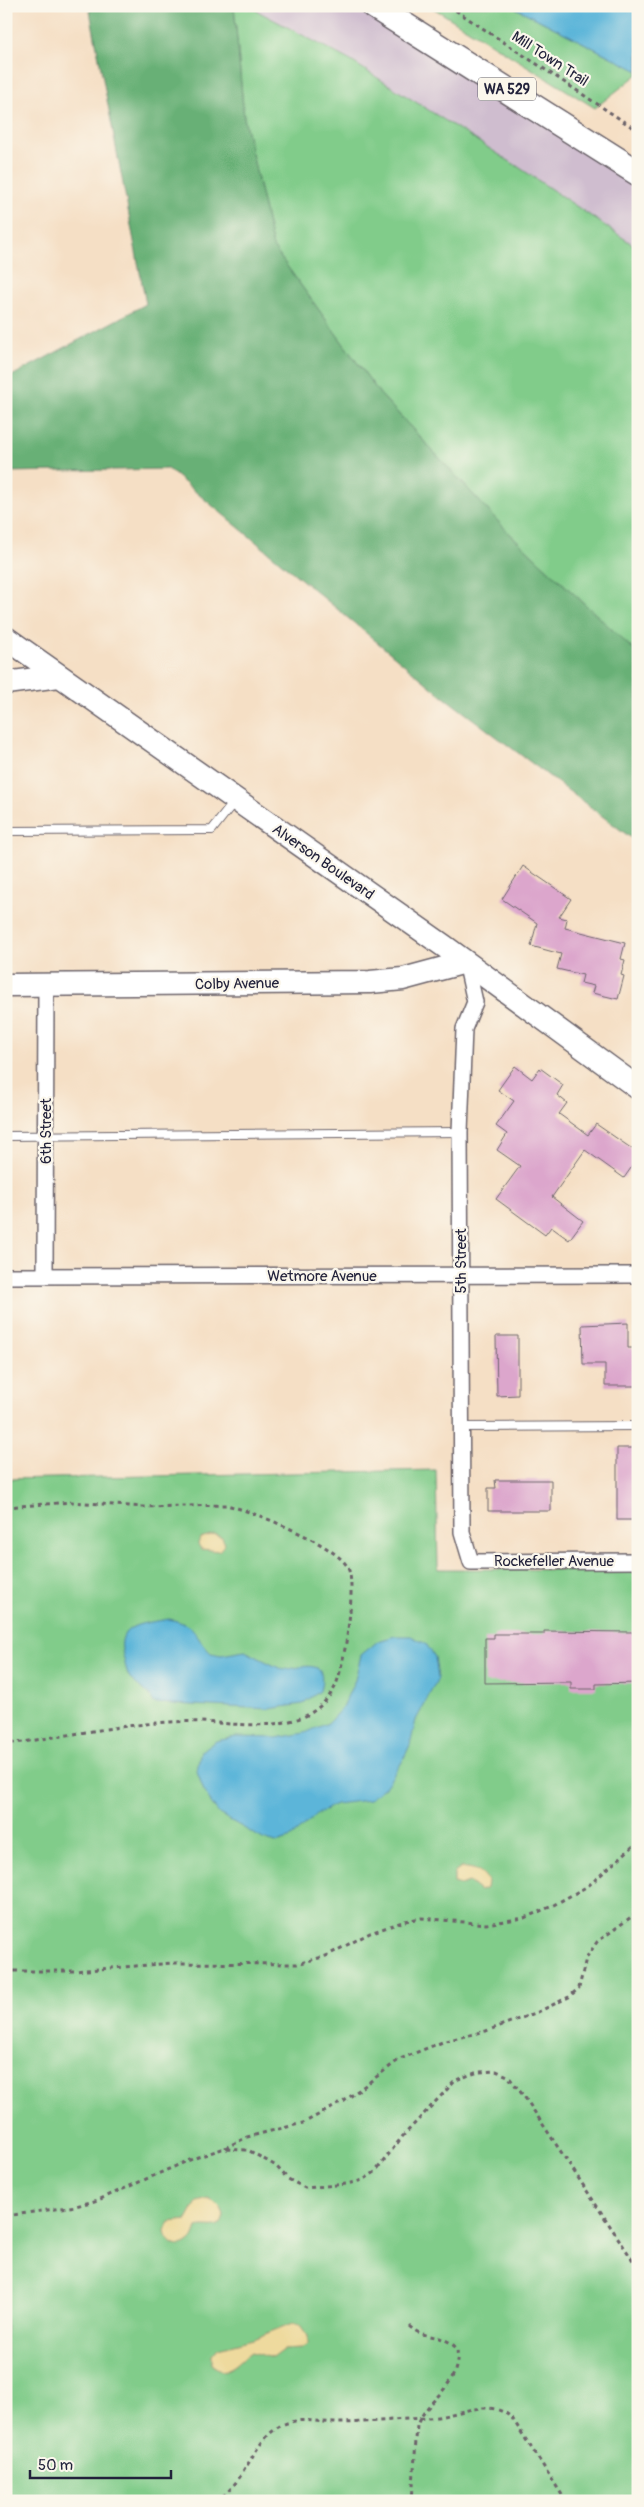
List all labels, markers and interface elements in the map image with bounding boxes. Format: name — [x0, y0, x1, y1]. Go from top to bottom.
street label: Mill Town Trail — [508, 27, 592, 91]
road number: WA 529 — [478, 78, 536, 100]
street label: Alverson Boulevard — [268, 820, 378, 904]
street label: Colby Avenue — [195, 974, 280, 994]
street label: 6th Street — [37, 1097, 56, 1164]
street label: 5th Street — [452, 1227, 471, 1294]
street label: Wetmore Avenue — [267, 1267, 377, 1286]
street label: Rockefeller Avenue — [494, 1552, 615, 1571]
scale bar — [30, 2447, 171, 2479]
text: 50 m — [38, 2456, 73, 2475]

